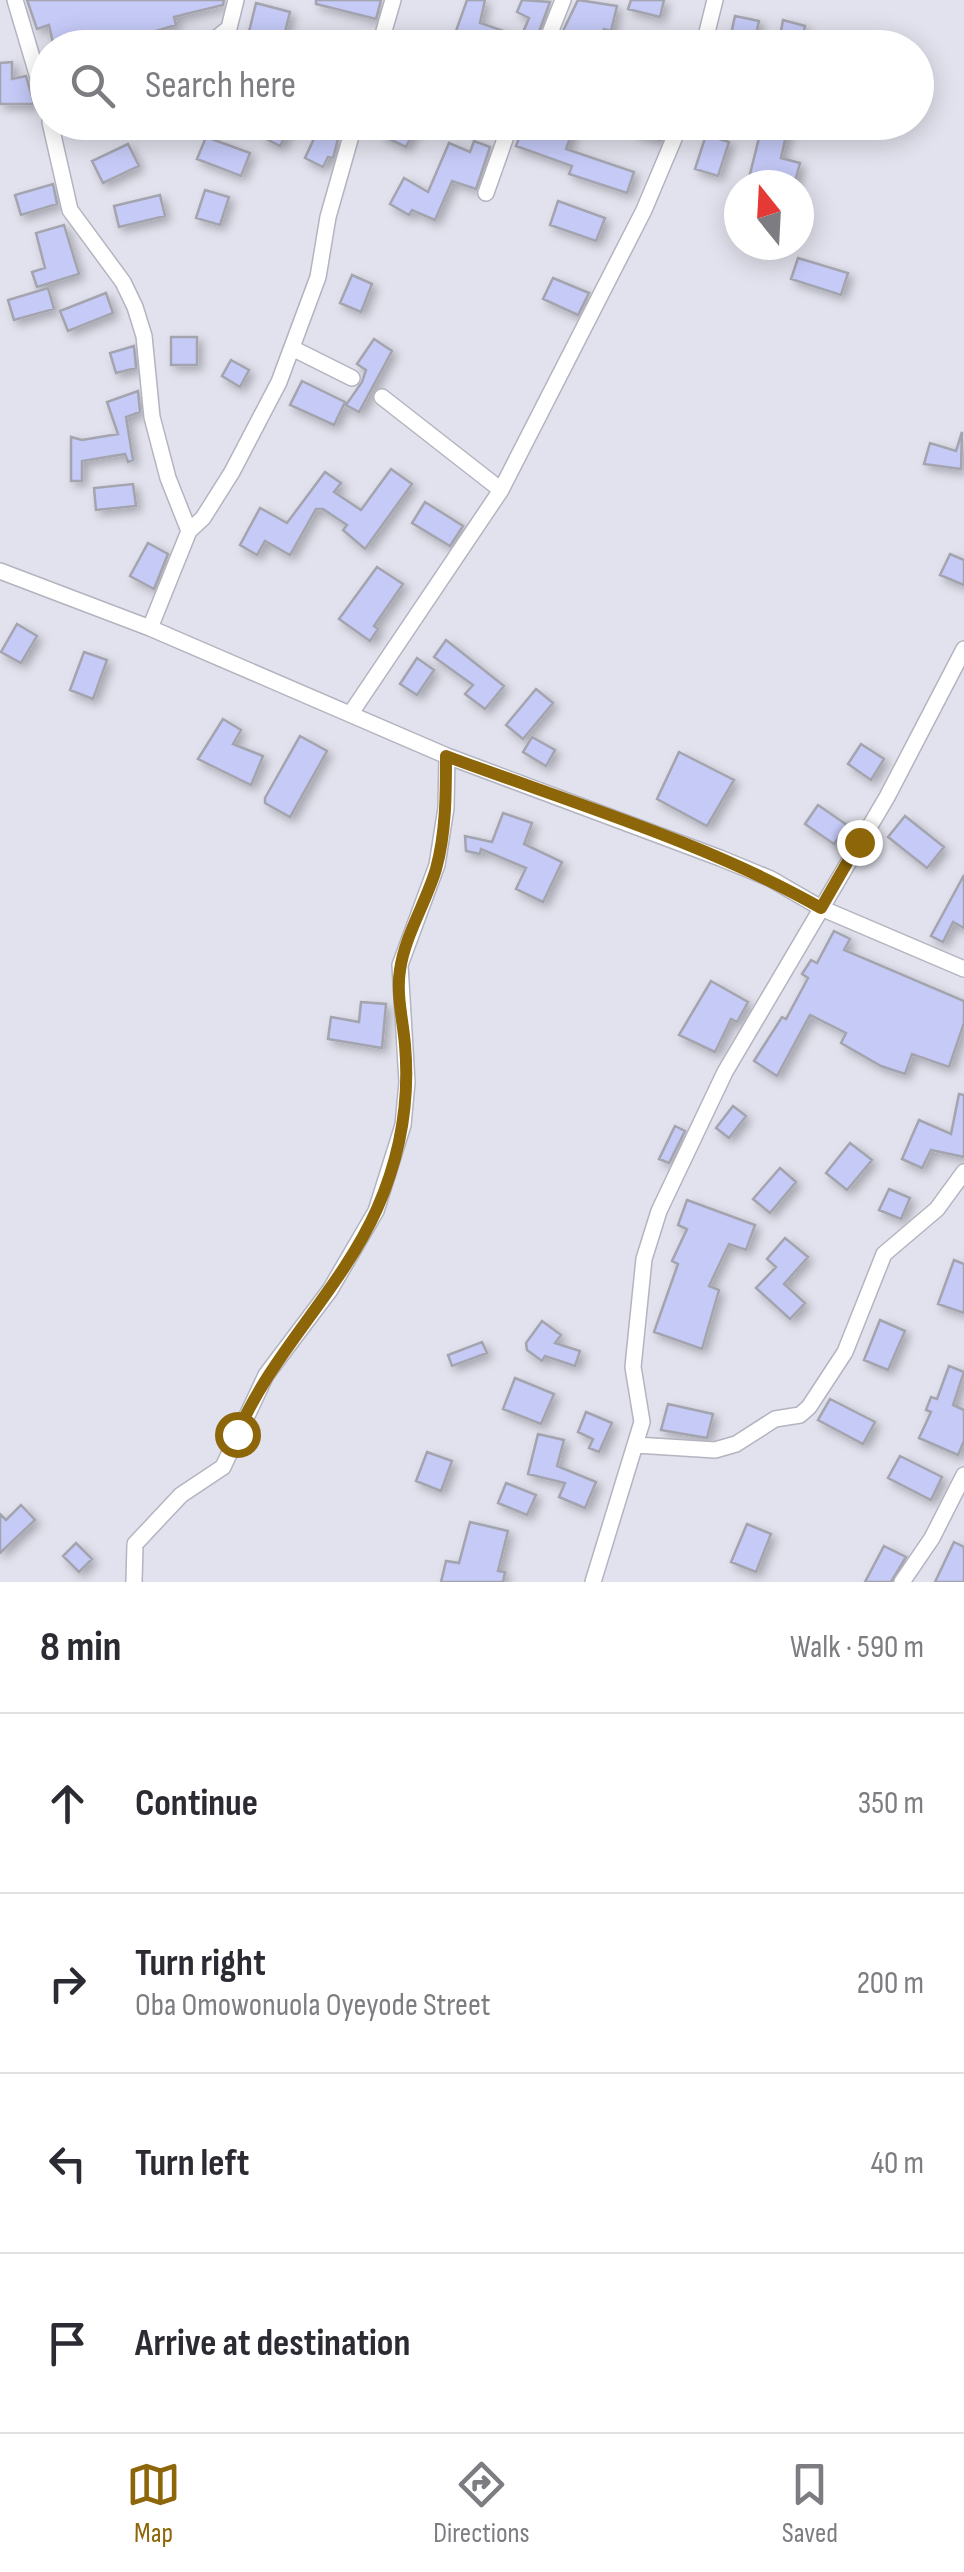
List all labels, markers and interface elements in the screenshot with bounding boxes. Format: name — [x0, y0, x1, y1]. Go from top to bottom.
search box — [30, 30, 934, 140]
icon: search — [65, 58, 120, 113]
text: Search here — [145, 63, 296, 108]
north arrow — [724, 170, 814, 260]
route end — [837, 820, 883, 866]
route start — [215, 1412, 261, 1458]
text: 8 min — [40, 1622, 121, 1673]
text: Walk · 590 m — [790, 1628, 924, 1667]
icon: ahead — [40, 1776, 95, 1831]
text: Continue — [135, 1781, 258, 1826]
text: 350 m — [858, 1784, 924, 1823]
text: Turn right — [135, 1941, 266, 1986]
icon: right — [40, 1956, 95, 2011]
text: 200 m — [857, 1964, 924, 2003]
text: Oba Omowonuola Oyeyode Street — [135, 1986, 490, 2025]
icon: left — [40, 2136, 95, 2191]
text: Turn left — [135, 2141, 249, 2186]
text: 40 m — [871, 2144, 924, 2183]
icon: arrive — [40, 2316, 95, 2371]
text: Arrive at destination — [135, 2321, 410, 2366]
tab: Map — [126, 2457, 181, 2550]
tab: Directions — [433, 2457, 530, 2550]
tab: Saved — [782, 2457, 838, 2550]

